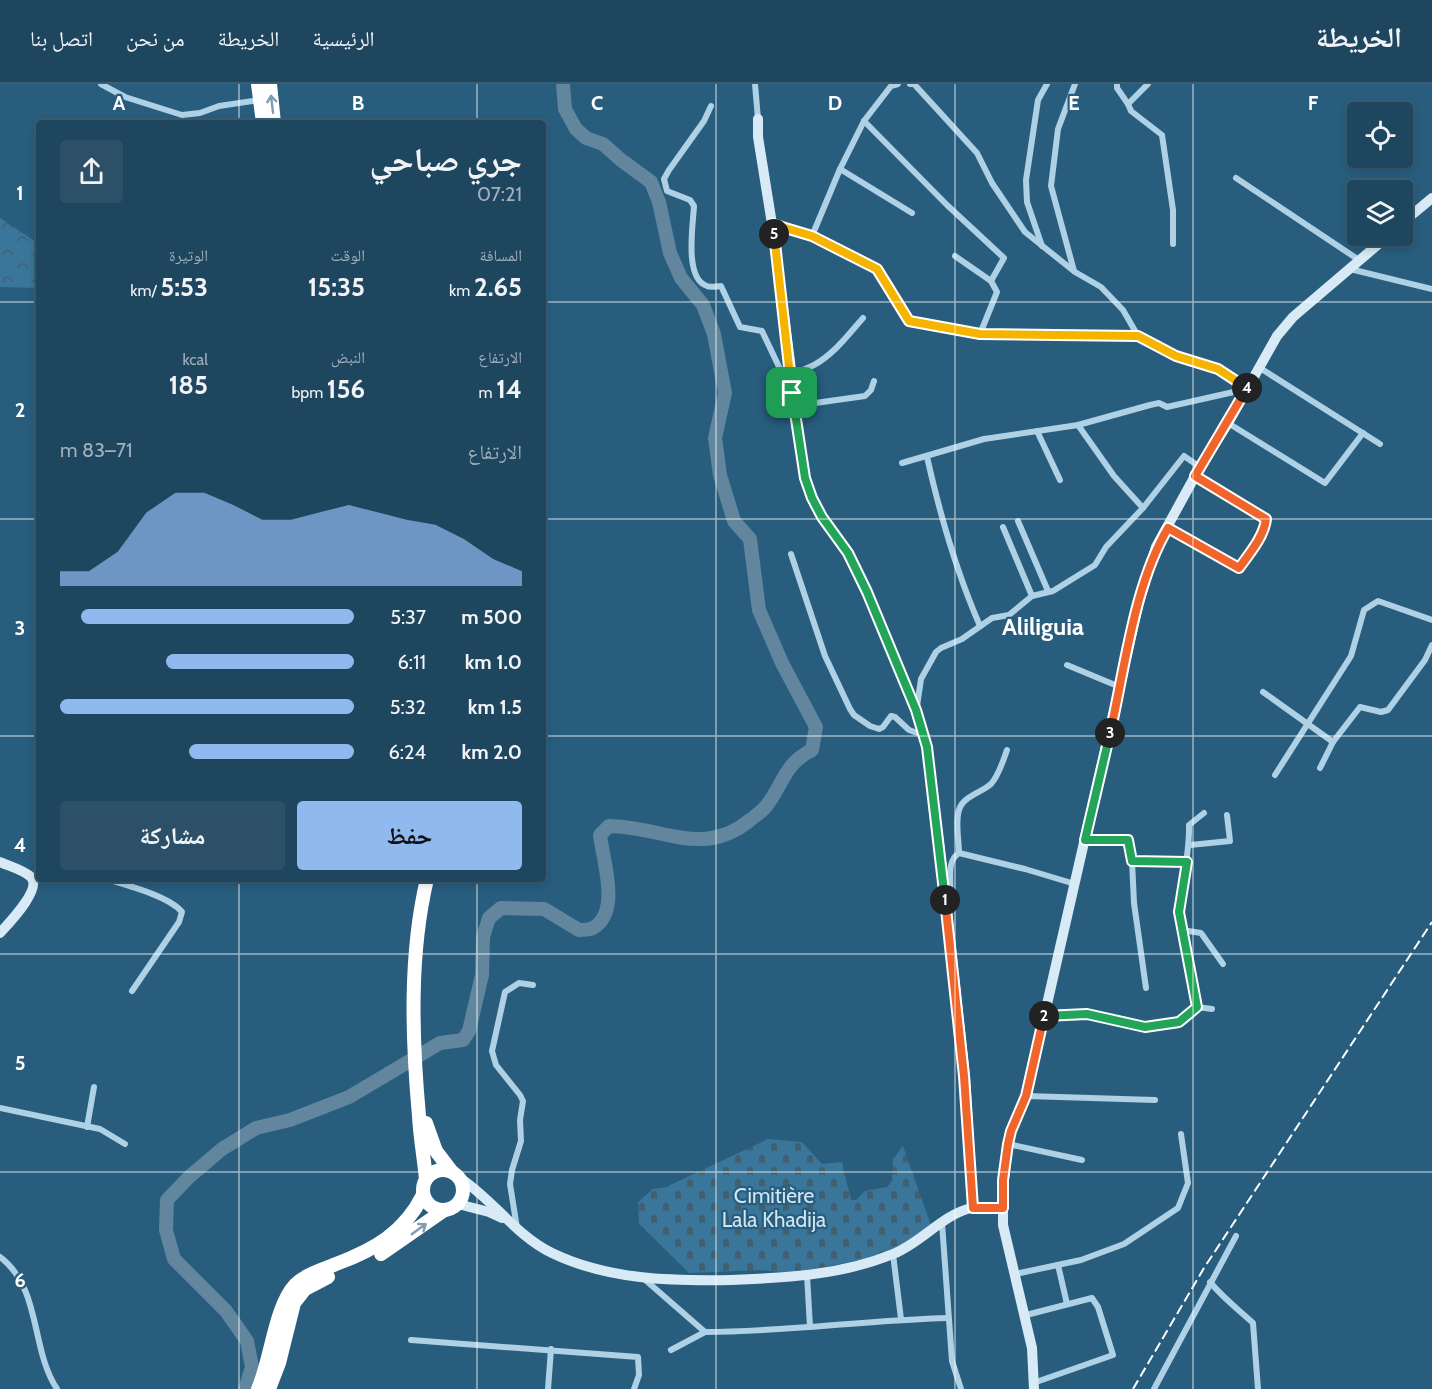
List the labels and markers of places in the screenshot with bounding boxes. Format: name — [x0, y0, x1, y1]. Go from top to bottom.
pin: 5 — [759, 219, 789, 249]
pin — [766, 367, 817, 418]
pin: 4 — [1232, 373, 1262, 403]
pin: 3 — [1095, 718, 1125, 748]
pin: 1 — [930, 885, 960, 915]
pin: 2 — [1029, 1001, 1059, 1031]

